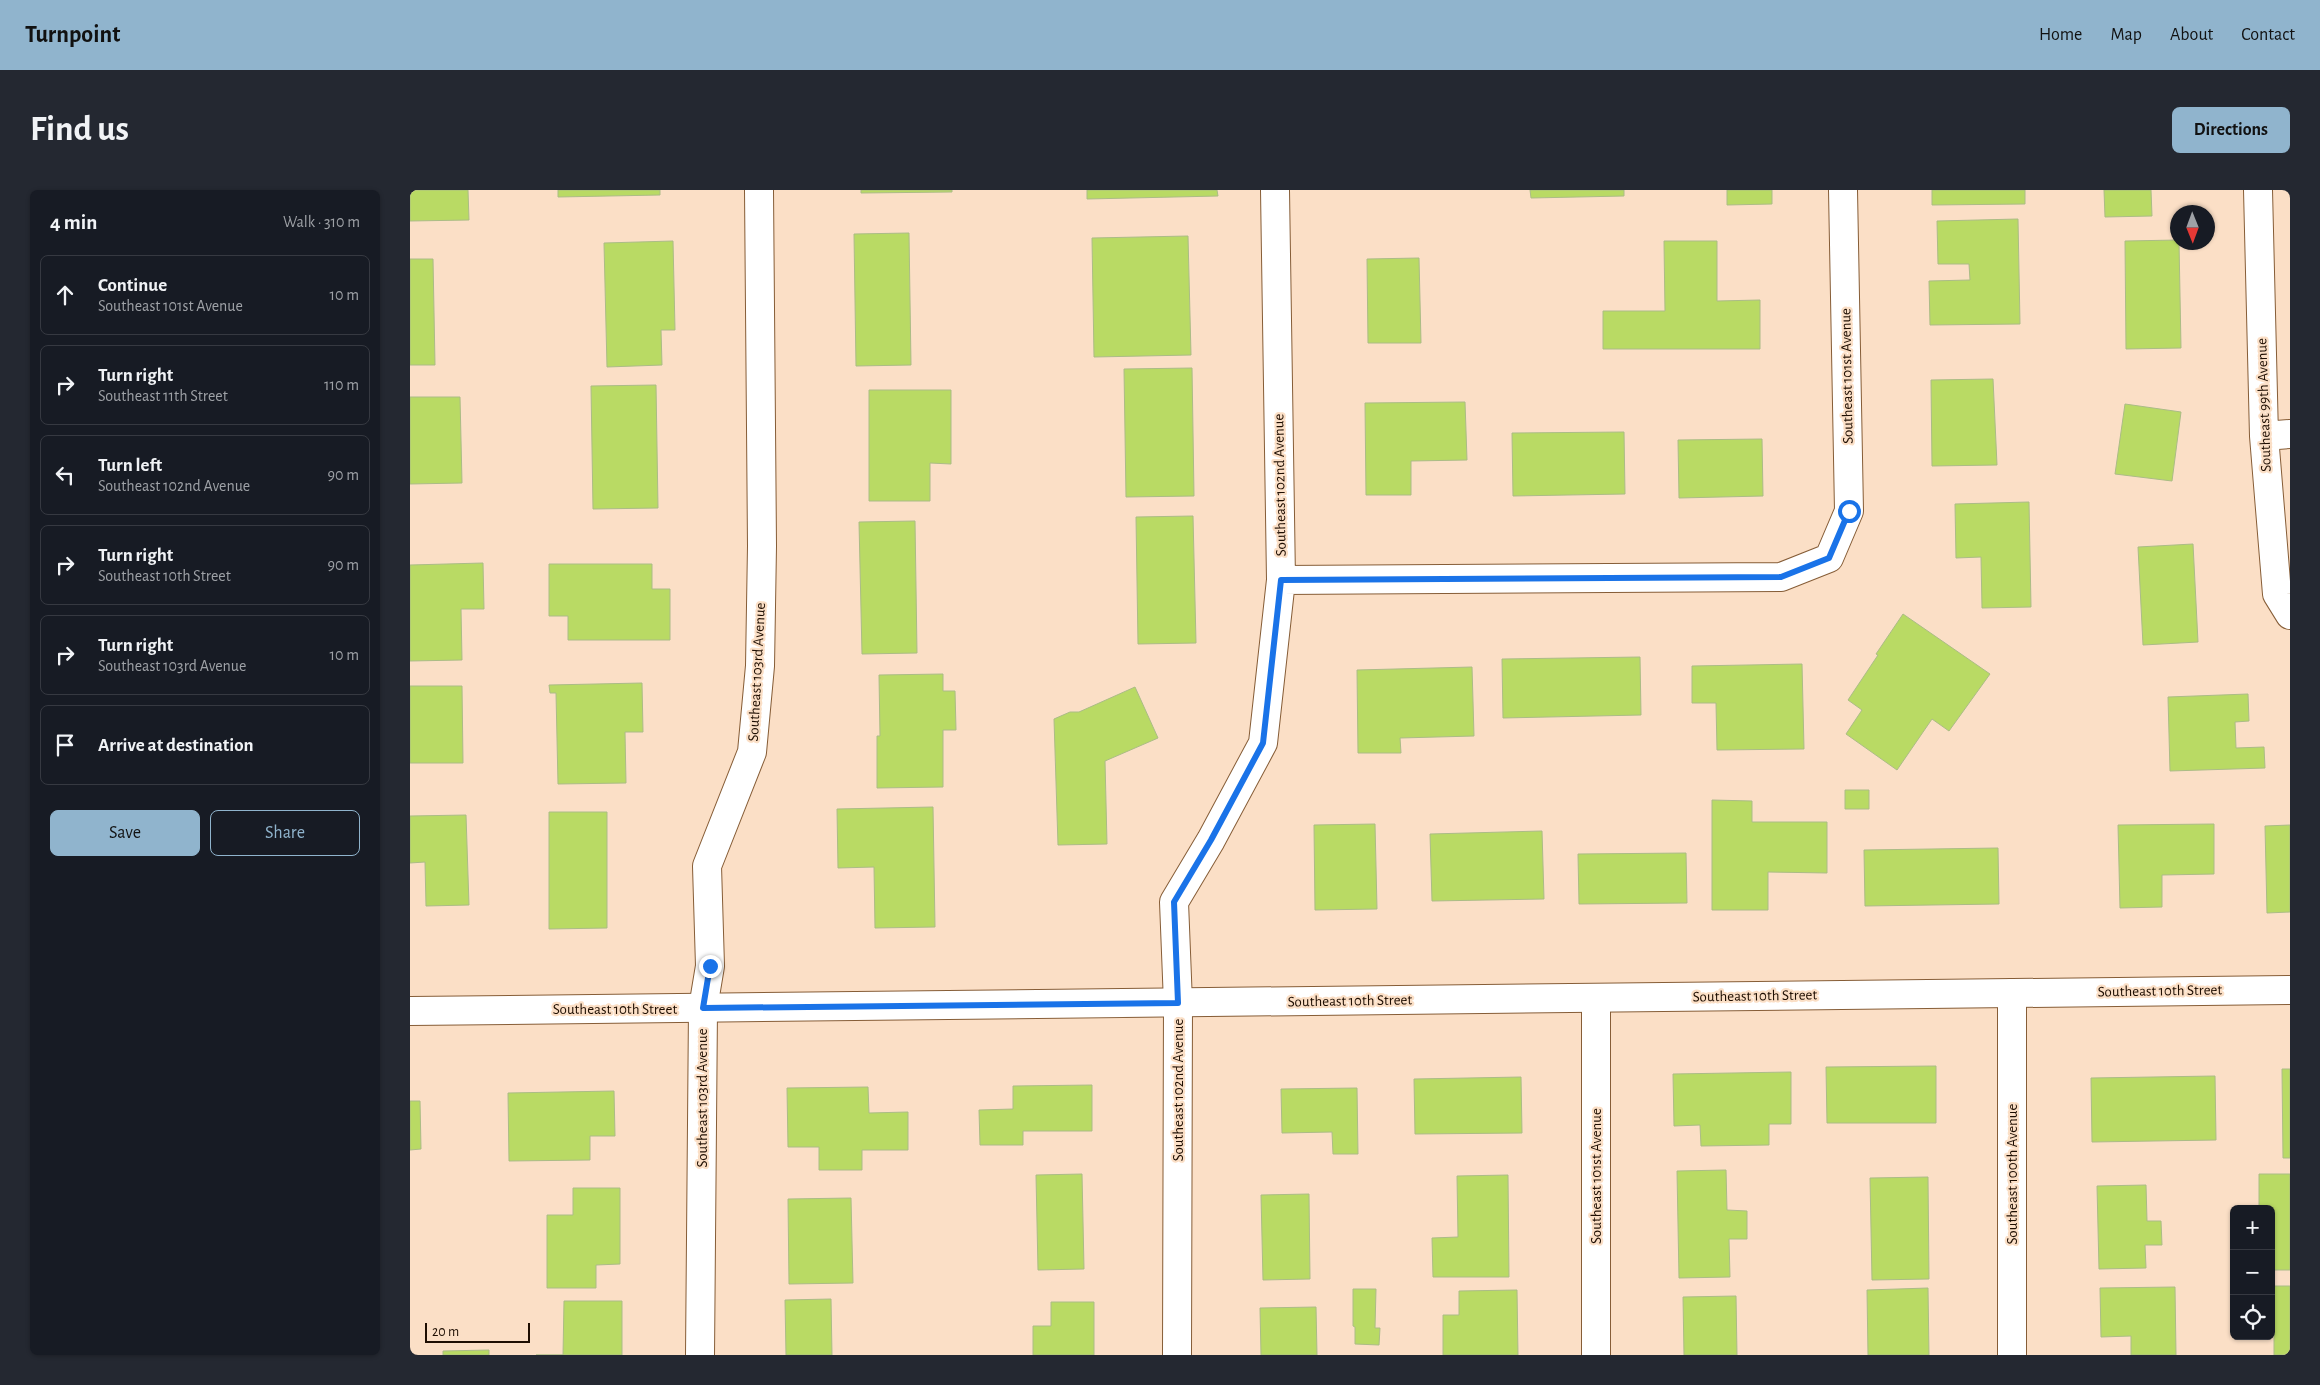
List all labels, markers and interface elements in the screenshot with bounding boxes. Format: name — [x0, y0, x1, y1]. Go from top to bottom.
text: Turnpoint — [25, 23, 120, 47]
text: Home — [2039, 26, 2082, 44]
text: Map — [2110, 26, 2142, 44]
text: About — [2170, 26, 2213, 44]
text: Contact — [2241, 26, 2295, 44]
button: Directions — [2172, 107, 2290, 153]
text: Find us — [30, 112, 129, 147]
north arrow — [2170, 205, 2215, 250]
text: 4 min — [50, 212, 97, 233]
text: Walk · 310 m — [283, 214, 360, 230]
text: Continue — [98, 276, 167, 295]
icon: ahead — [51, 281, 79, 309]
text: 10 m — [330, 287, 359, 303]
text: Southeast 101st Avenue — [98, 298, 243, 314]
street label: Southeast 101st Avenue — [1838, 308, 1856, 444]
street label: Southeast 99th Avenue — [2254, 338, 2274, 472]
text: Turn right — [98, 366, 173, 385]
icon: right — [51, 371, 79, 399]
text: 110 m — [324, 377, 359, 393]
text: Southeast 11th Street — [98, 388, 228, 404]
street label: Southeast 102nd Avenue — [1271, 413, 1289, 556]
text: Turn left — [98, 456, 162, 475]
icon: left — [51, 461, 79, 489]
text: 90 m — [328, 467, 359, 483]
text: Southeast 102nd Avenue — [98, 478, 250, 494]
route start — [1838, 500, 1861, 523]
text: Turn right — [98, 546, 173, 565]
icon: right — [51, 551, 79, 579]
text: 90 m — [328, 557, 359, 573]
text: Southeast 10th Street — [98, 568, 231, 584]
street label: Southeast 103rd Avenue — [746, 602, 768, 742]
text: Turn right — [98, 636, 173, 655]
icon: right — [51, 641, 79, 669]
text: 10 m — [330, 647, 359, 663]
text: Southeast 103rd Avenue — [98, 658, 246, 674]
icon: arrive — [51, 731, 79, 759]
text: Arrive at destination — [98, 736, 254, 755]
button: Save — [50, 810, 200, 856]
button: Share — [210, 810, 360, 856]
route end — [699, 955, 722, 978]
street label: Southeast 10th Street — [2098, 982, 2223, 1000]
street label: Southeast 10th Street — [1693, 987, 1818, 1005]
street label: Southeast 10th Street — [1288, 992, 1413, 1010]
street label: Southeast 10th Street — [553, 1002, 677, 1017]
street label: Southeast 102nd Avenue — [1171, 1019, 1186, 1161]
street label: Southeast 103rd Avenue — [695, 1028, 710, 1168]
street label: Southeast 100th Avenue — [2005, 1104, 2020, 1244]
street label: Southeast 101st Avenue — [1589, 1108, 1604, 1244]
map controls — [2230, 1205, 2275, 1340]
button: + — [2230, 1205, 2275, 1250]
button: − — [2230, 1250, 2275, 1295]
button: locate — [2230, 1295, 2275, 1340]
scale bar — [425, 1320, 530, 1343]
text: 20 m — [432, 1325, 459, 1339]

